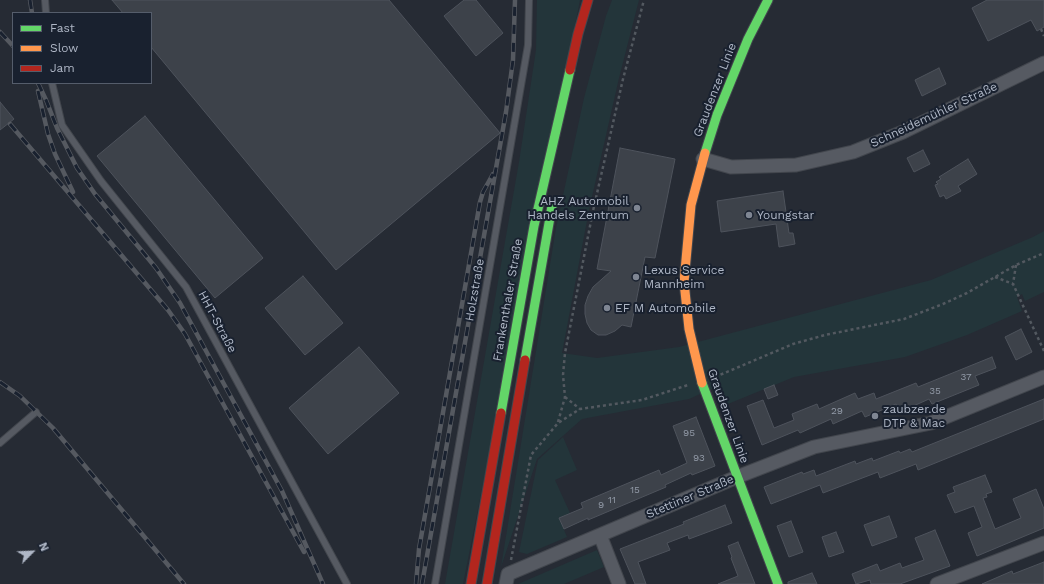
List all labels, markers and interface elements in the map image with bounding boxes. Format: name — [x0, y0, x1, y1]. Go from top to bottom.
legend — [12, 12, 152, 84]
text: Fast — [50, 21, 75, 35]
text: Slow — [50, 41, 78, 55]
street label: Graudenzer Linie — [690, 41, 740, 139]
text: Jam — [50, 61, 75, 75]
street label: Schneidemühler Straße — [868, 79, 1000, 151]
place label: AHZ Automobil Handels Zentrum — [527, 194, 629, 222]
marker: AHZ Automobil Handels Zentrum — [632, 203, 642, 213]
place label: Youngstar — [757, 208, 814, 222]
marker: Youngstar — [744, 210, 754, 220]
street label: Frankenthaler Straße — [490, 238, 526, 362]
street label: Holzstraße — [462, 258, 488, 322]
place label: Lexus Service Mannheim — [644, 263, 724, 291]
marker: Lexus Service Mannheim — [631, 272, 641, 282]
street label: HHT-Straße — [195, 289, 239, 355]
place label: EF M Automobile — [615, 301, 716, 315]
marker: EF M Automobile — [602, 303, 612, 313]
street label: Graudenzer Linie — [704, 367, 752, 465]
house number: 37 — [960, 371, 972, 383]
house number: 35 — [929, 385, 941, 397]
place label: zaubzer.de DTP & Mac — [883, 402, 946, 430]
house number: 29 — [831, 405, 843, 417]
marker: zaubzer.de DTP & Mac — [870, 411, 880, 421]
house number: 95 — [683, 427, 695, 439]
house number: 93 — [693, 452, 705, 464]
street label: Stettiner Straße — [644, 472, 736, 522]
house number: 15 — [630, 484, 640, 496]
house number: 11 — [608, 494, 616, 506]
house number: 9 — [598, 499, 604, 511]
north arrow — [12, 532, 52, 572]
text: N — [36, 541, 51, 553]

